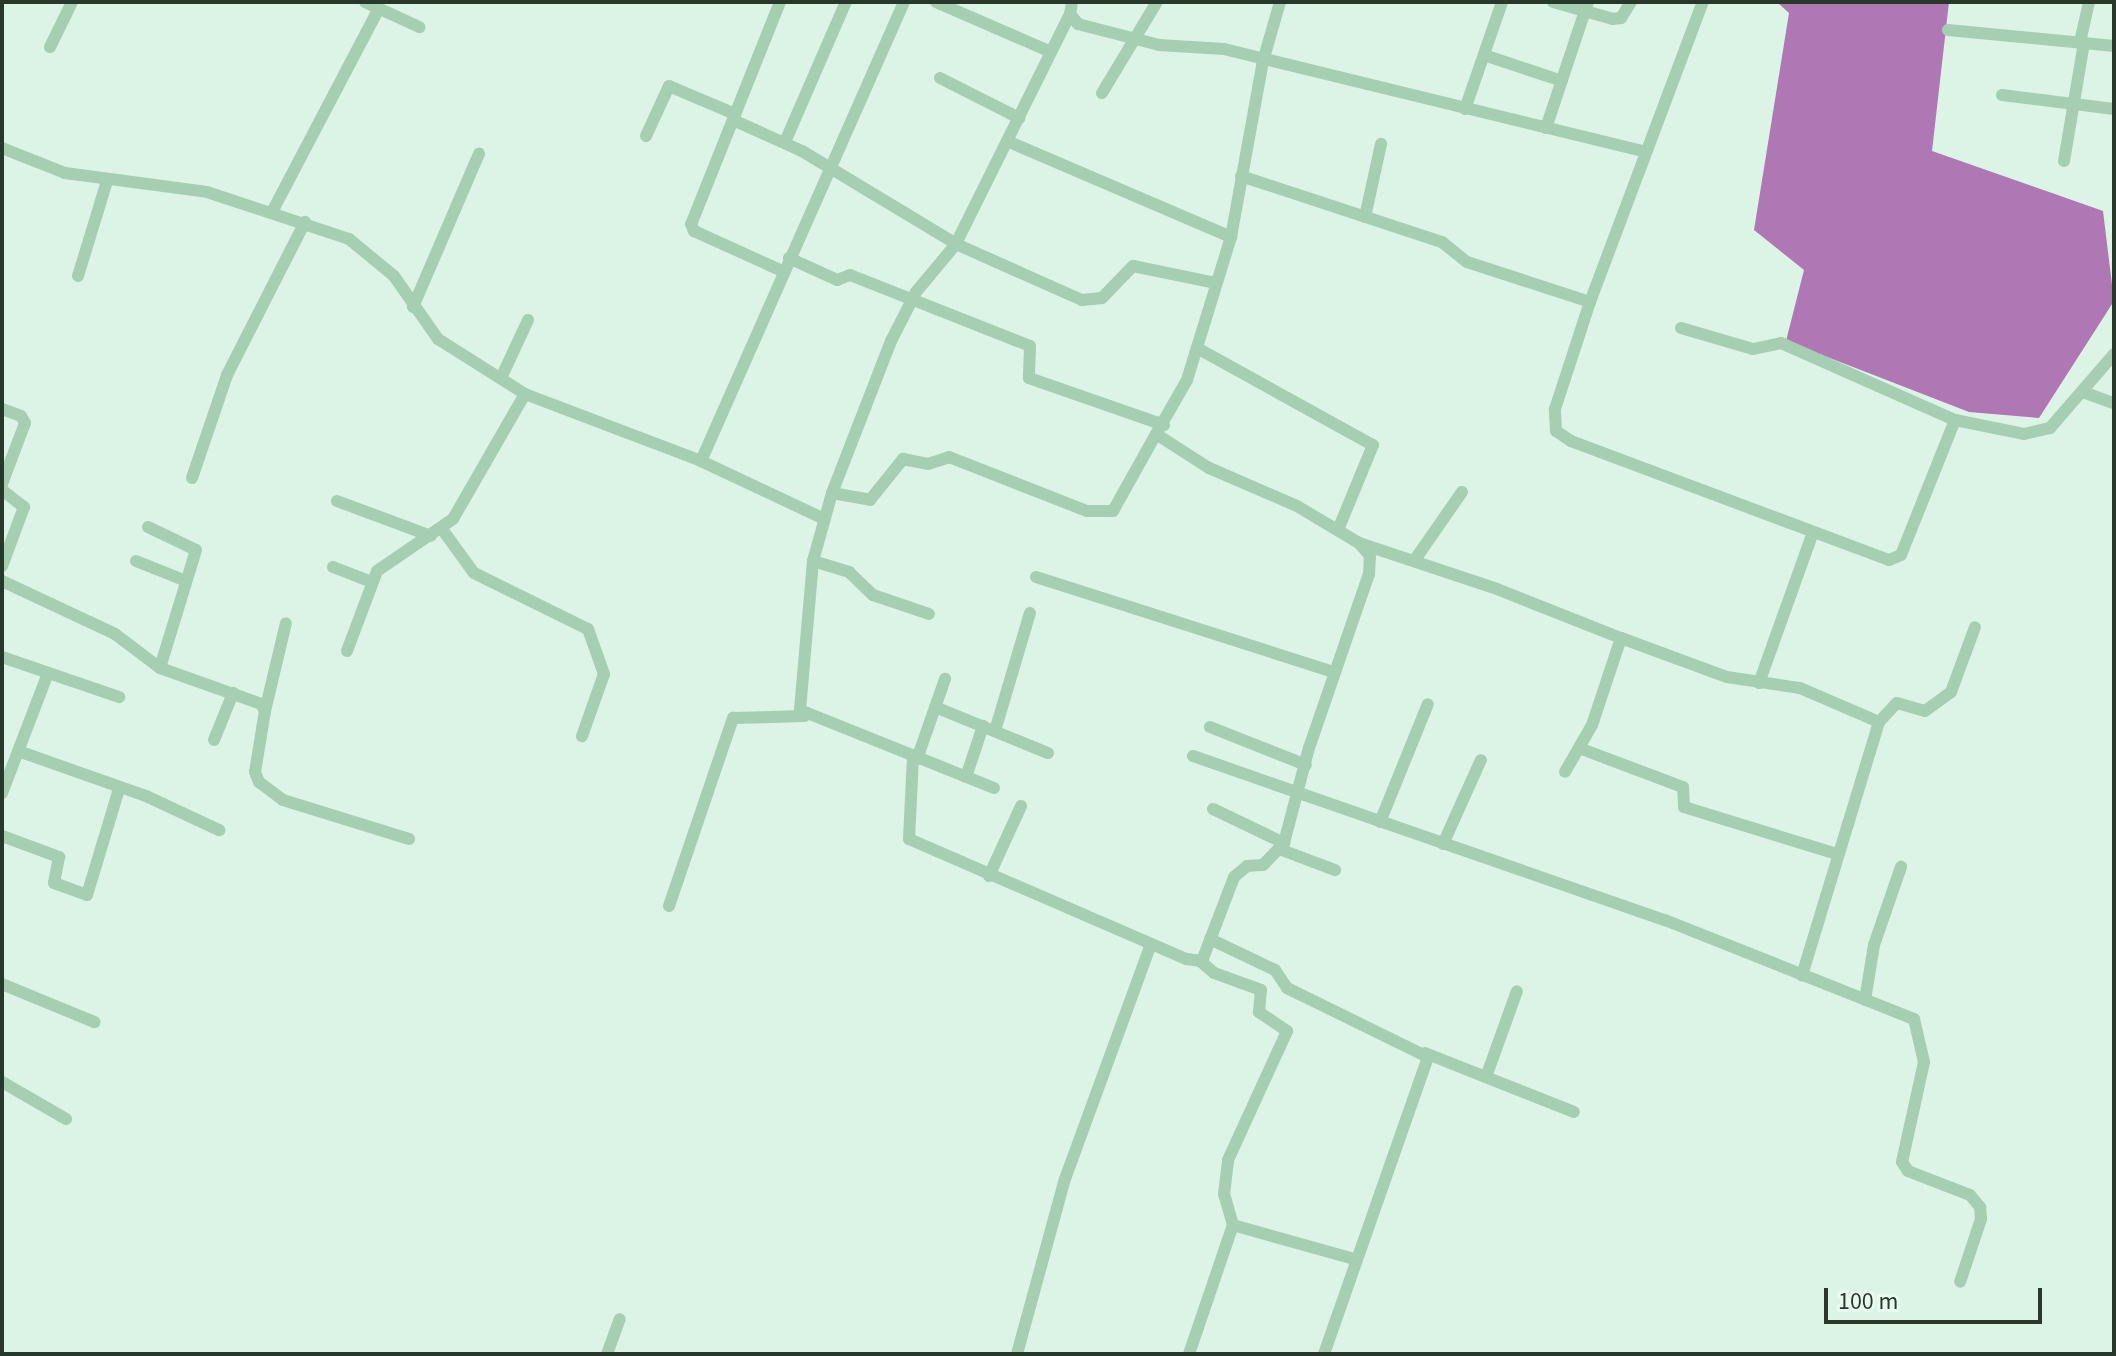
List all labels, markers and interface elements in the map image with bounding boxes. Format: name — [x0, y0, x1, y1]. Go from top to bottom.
scale bar — [1828, 1272, 2046, 1322]
text: 100 m — [1838, 1284, 1898, 1319]

